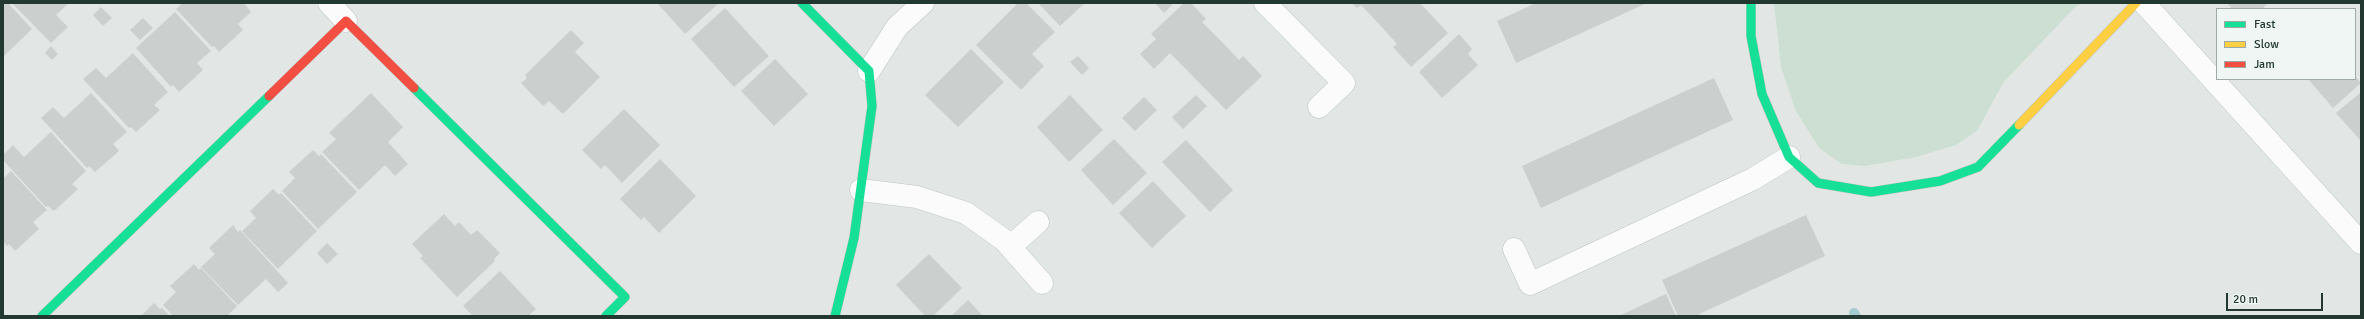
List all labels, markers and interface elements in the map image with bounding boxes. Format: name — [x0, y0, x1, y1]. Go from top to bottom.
legend — [2216, 8, 2356, 80]
text: Fast — [2254, 17, 2275, 32]
text: Slow — [2254, 37, 2279, 52]
text: Jam — [2254, 57, 2275, 72]
scale bar — [2228, 285, 2325, 311]
text: 20 m — [2233, 292, 2258, 307]

